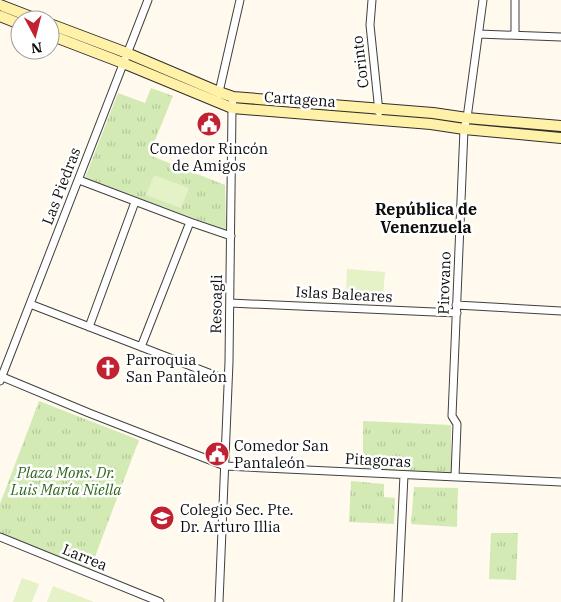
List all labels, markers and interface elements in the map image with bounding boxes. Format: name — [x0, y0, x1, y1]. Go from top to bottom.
north arrow — [10, 10, 60, 60]
street label: Corinto — [347, 35, 373, 89]
text: N — [30, 38, 43, 58]
street label: Cartagena — [263, 87, 337, 111]
public building icon: Comedor Rincón de Amigos — [196, 111, 222, 137]
place label: Comedor Rincón de Amigos — [150, 139, 269, 175]
street label: Las Piedras — [38, 145, 84, 227]
district label: República de Venenzuela — [375, 199, 477, 237]
street label: Pirovano — [433, 251, 455, 315]
street label: Resoagli — [206, 274, 226, 334]
street label: Islas Baleares — [295, 282, 393, 306]
place label: Parroquia San Pantaleón — [126, 350, 227, 386]
church icon: Parroquia San Pantaleón — [95, 355, 121, 381]
place label: Comedor San Pantaleón — [234, 436, 329, 472]
public building icon: Comedor San Pantaleón — [204, 441, 230, 467]
street label: Pitagoras — [344, 449, 412, 471]
park label: Plaza Mons. Dr. Luis María Niella — [10, 463, 122, 499]
place label: Colegio Sec. Pte. Dr. Arturo Illia — [180, 500, 294, 536]
school or university icon: Colegio Sec. Pte. Dr. Arturo Illia — [149, 505, 175, 531]
street label: Larrea — [60, 539, 110, 575]

